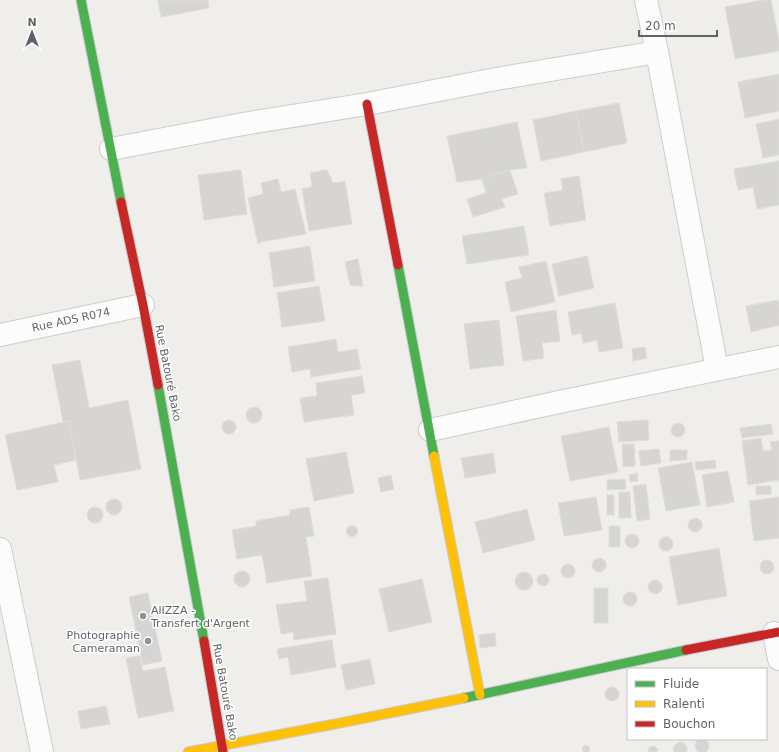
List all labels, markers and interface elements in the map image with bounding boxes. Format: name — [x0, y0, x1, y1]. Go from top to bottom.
north arrow — [12, 12, 52, 52]
scale bar — [639, 12, 717, 38]
text: N — [27, 16, 37, 29]
text: 20 m — [645, 19, 676, 33]
street label: Rue ADS R074 — [31, 305, 111, 335]
street label: Rue Batouré Bako — [152, 324, 184, 423]
place label: AlIZZA - Transfert d'Argent — [150, 604, 251, 630]
marker: AlIZZA - Transfert d'Argent — [138, 611, 148, 621]
place label: Photographie Cameraman — [67, 629, 140, 655]
marker: Photographie Cameraman — [143, 636, 153, 646]
street label: Rue Batouré Bako — [210, 643, 240, 742]
legend — [627, 668, 767, 740]
text: Fluide — [663, 677, 699, 691]
text: Ralenti — [663, 697, 705, 711]
text: Bouchon — [663, 717, 715, 731]

